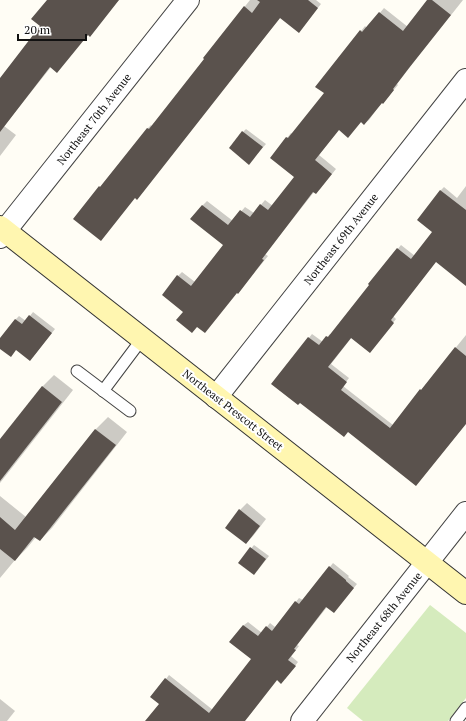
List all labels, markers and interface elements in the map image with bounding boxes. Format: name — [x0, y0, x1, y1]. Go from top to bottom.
scale bar — [18, 16, 86, 42]
text: 20 m — [24, 22, 51, 37]
street label: Northeast 70th Avenue — [54, 70, 134, 168]
street label: Northeast 69th Avenue — [301, 190, 381, 288]
street label: Northeast Prescott Street — [180, 366, 286, 454]
street label: Northeast 68th Avenue — [343, 569, 425, 665]

